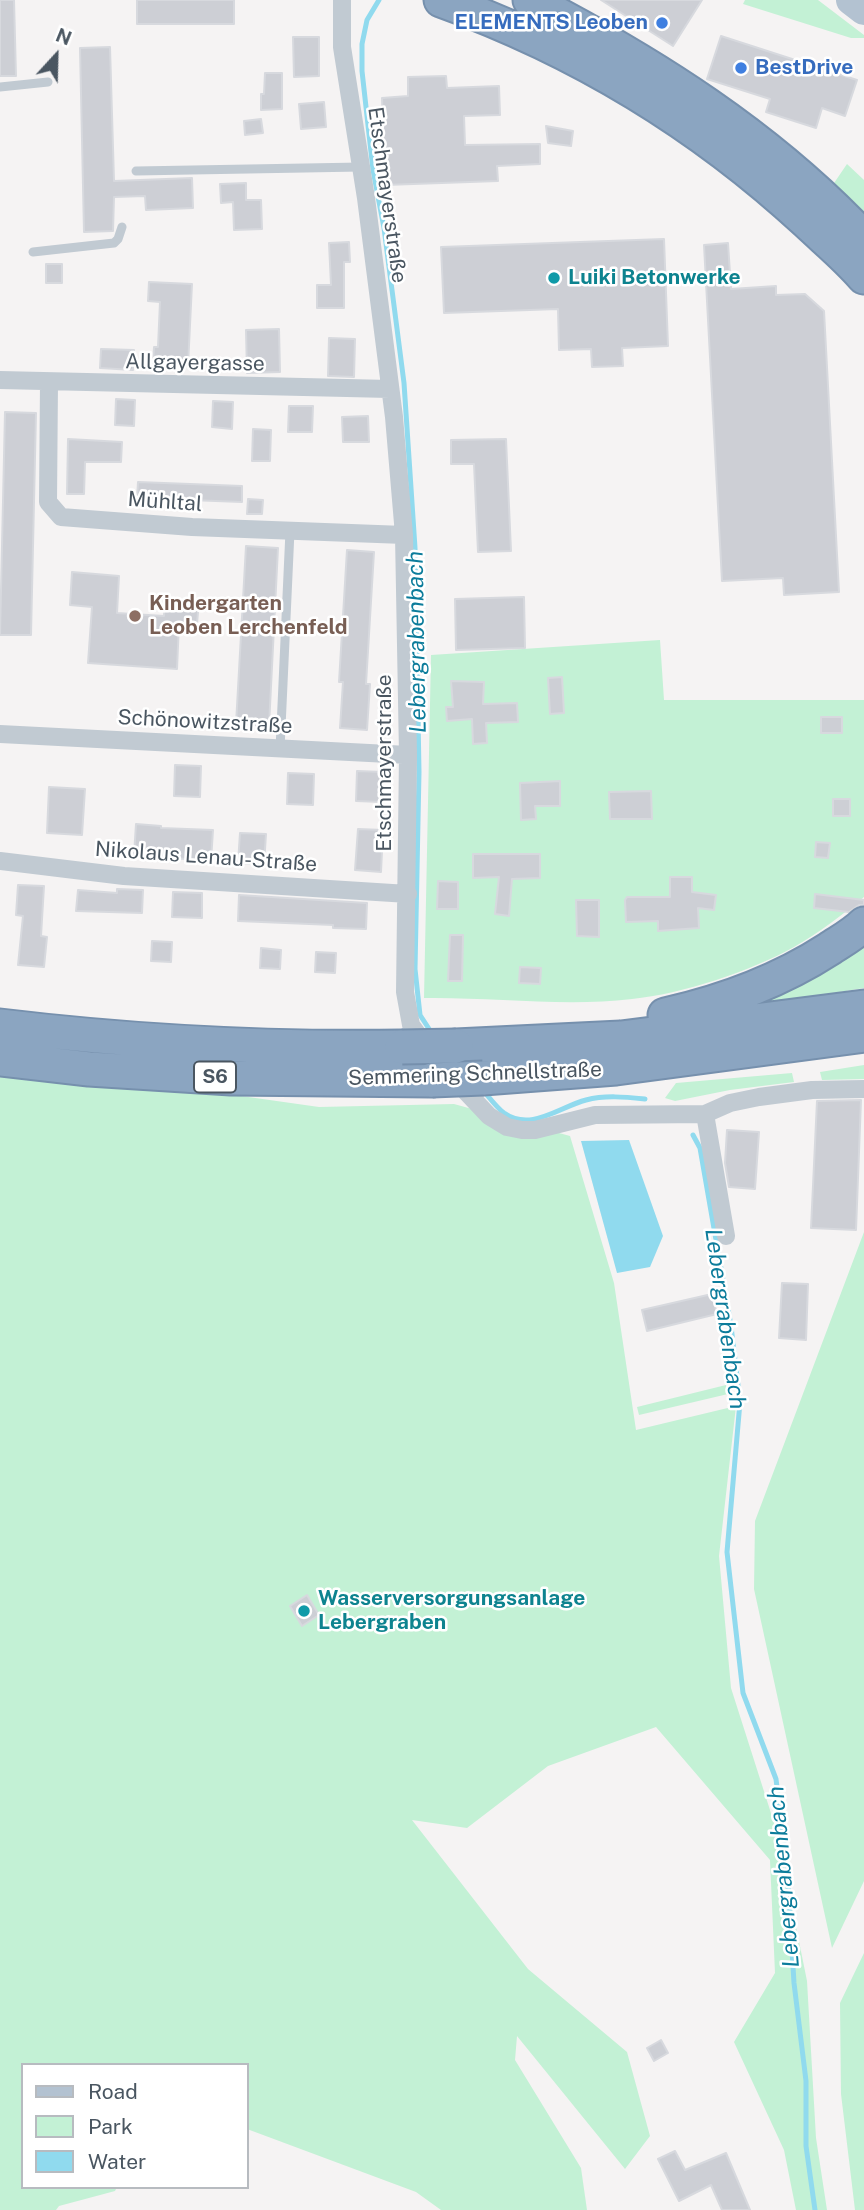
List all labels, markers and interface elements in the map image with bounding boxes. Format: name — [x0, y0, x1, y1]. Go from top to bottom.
place label: ELEMENTS Leoben — [454, 10, 648, 36]
marker: ELEMENTS Leoben — [654, 15, 670, 31]
north arrow — [21, 21, 91, 91]
text: N — [53, 24, 75, 50]
place label: BestDrive — [755, 55, 853, 81]
marker: BestDrive — [733, 60, 749, 76]
street label: Etschmayerstraße — [362, 105, 412, 285]
place label: Luiki Betonwerke — [568, 265, 741, 291]
marker: Luiki Betonwerke — [546, 270, 562, 286]
street label: Allgayergasse — [125, 349, 265, 377]
street label: Mühltal — [127, 487, 203, 517]
water label: Lebergrabenbach — [402, 551, 432, 733]
place label: Kindergarten Leoben Lerchenfeld — [149, 591, 348, 641]
marker: Kindergarten Leoben Lerchenfeld — [127, 608, 143, 624]
street label: Etschmayerstraße — [372, 674, 398, 852]
street label: Schönowitzstraße — [117, 705, 293, 739]
street label: Nikolaus Lenau-Straße — [94, 837, 318, 877]
street label: Semmering Schnellstraße — [348, 1057, 602, 1091]
road number: S6 — [194, 1062, 236, 1092]
water label: Lebergrabenbach — [699, 1227, 751, 1411]
place label: Wasserversorgungsanlage Lebergraben — [318, 1586, 585, 1636]
marker: Wasserversorgungsanlage Lebergraben — [296, 1603, 312, 1619]
water label: Lebergrabenbach — [762, 1785, 806, 1969]
legend — [21, 2063, 248, 2189]
text: Road — [88, 2079, 138, 2104]
text: Park — [88, 2114, 133, 2139]
text: Water — [88, 2149, 146, 2174]

